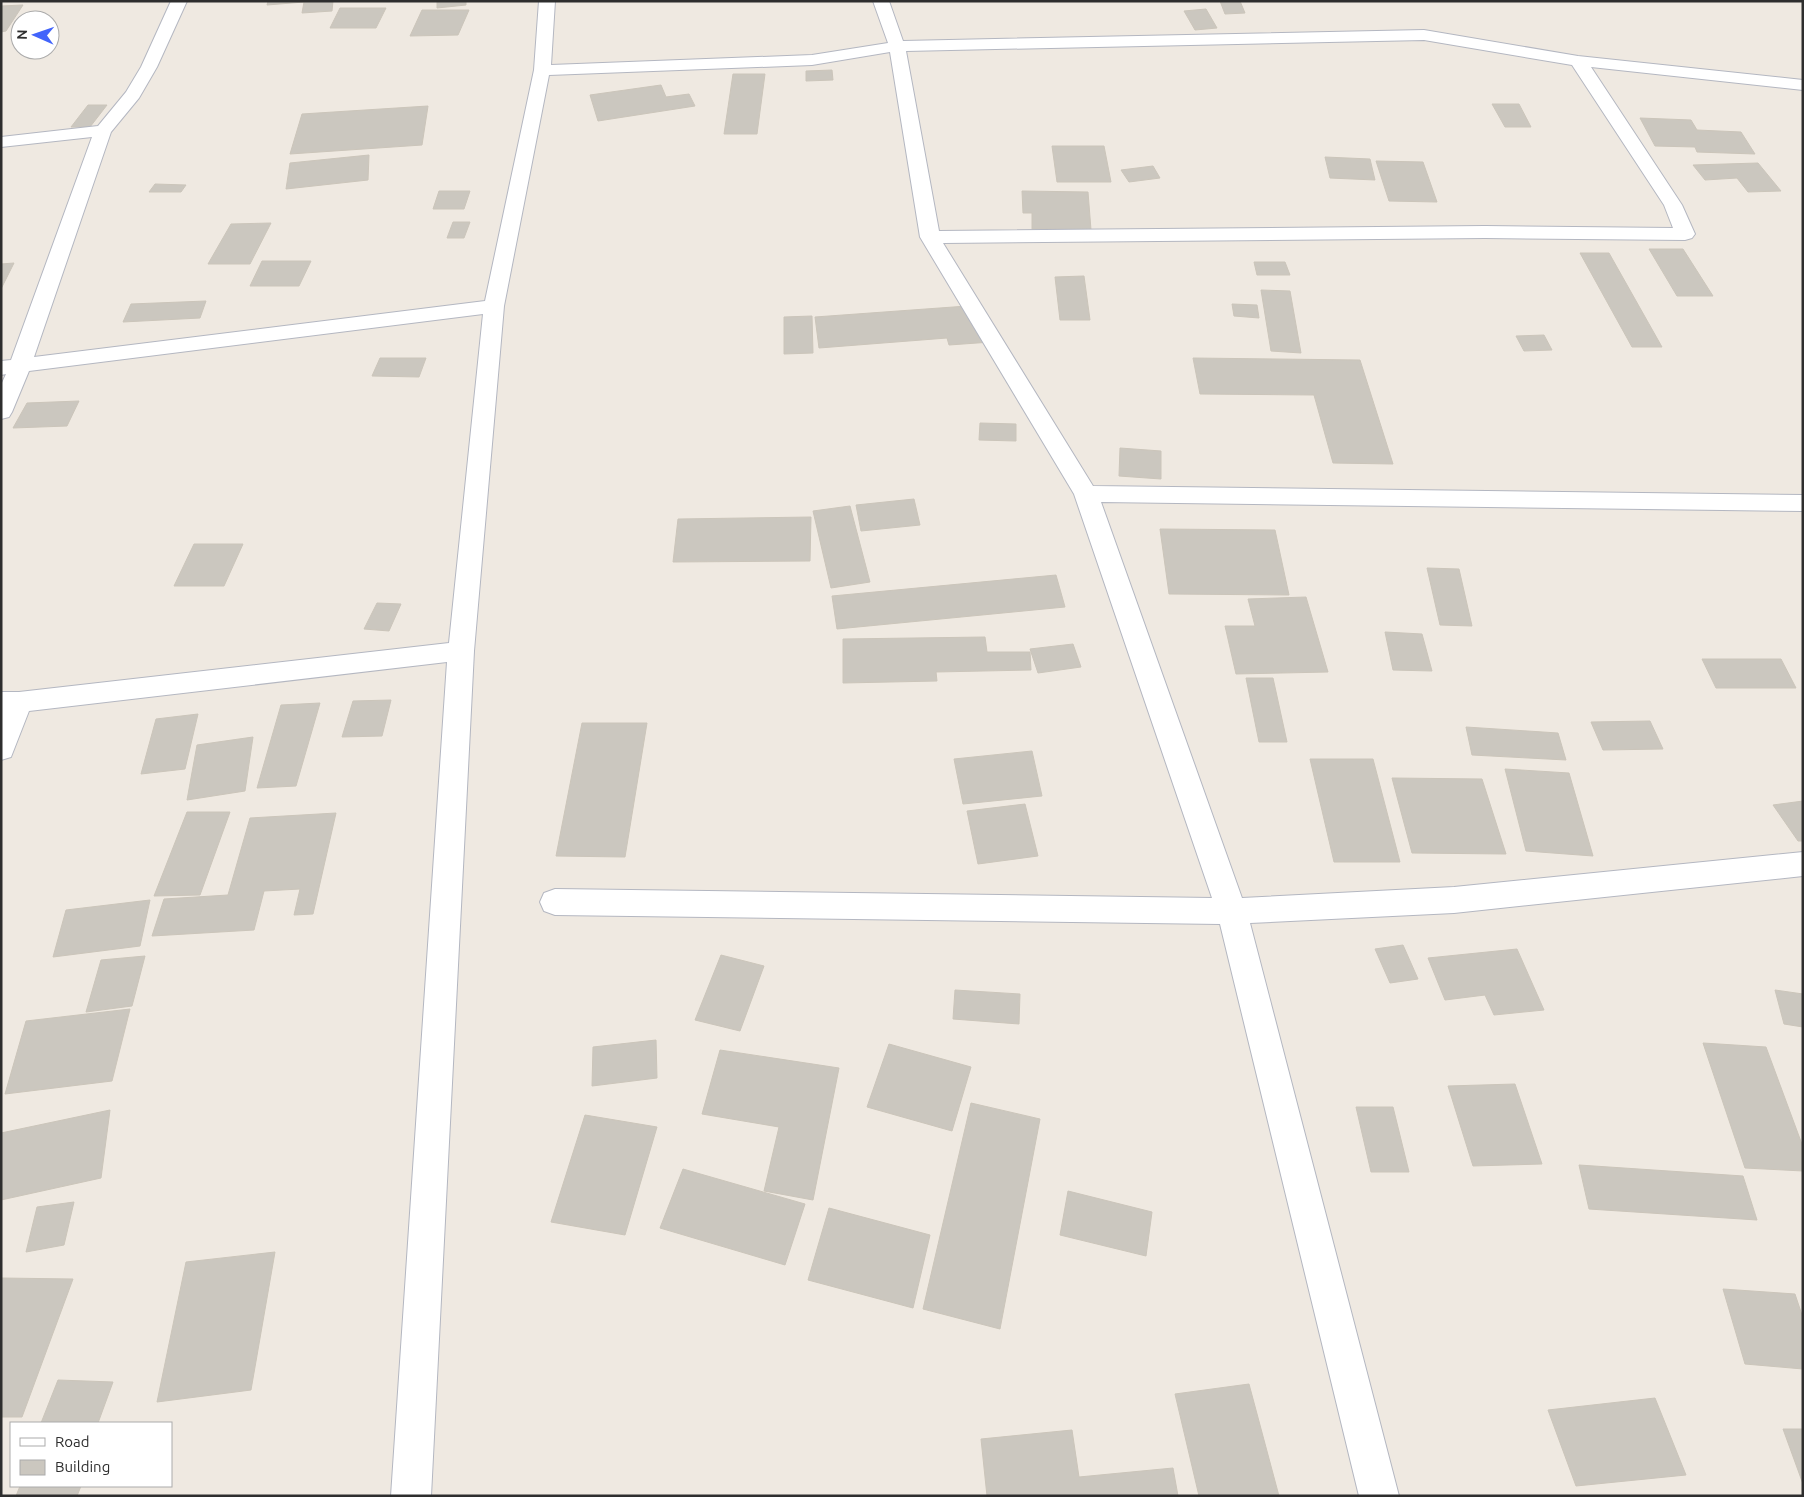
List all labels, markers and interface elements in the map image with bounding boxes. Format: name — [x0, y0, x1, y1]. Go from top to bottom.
north arrow — [10, 10, 60, 60]
text: N — [14, 29, 30, 40]
legend — [10, 1422, 172, 1487]
text: Road — [55, 1433, 90, 1450]
text: Building — [55, 1458, 110, 1475]

